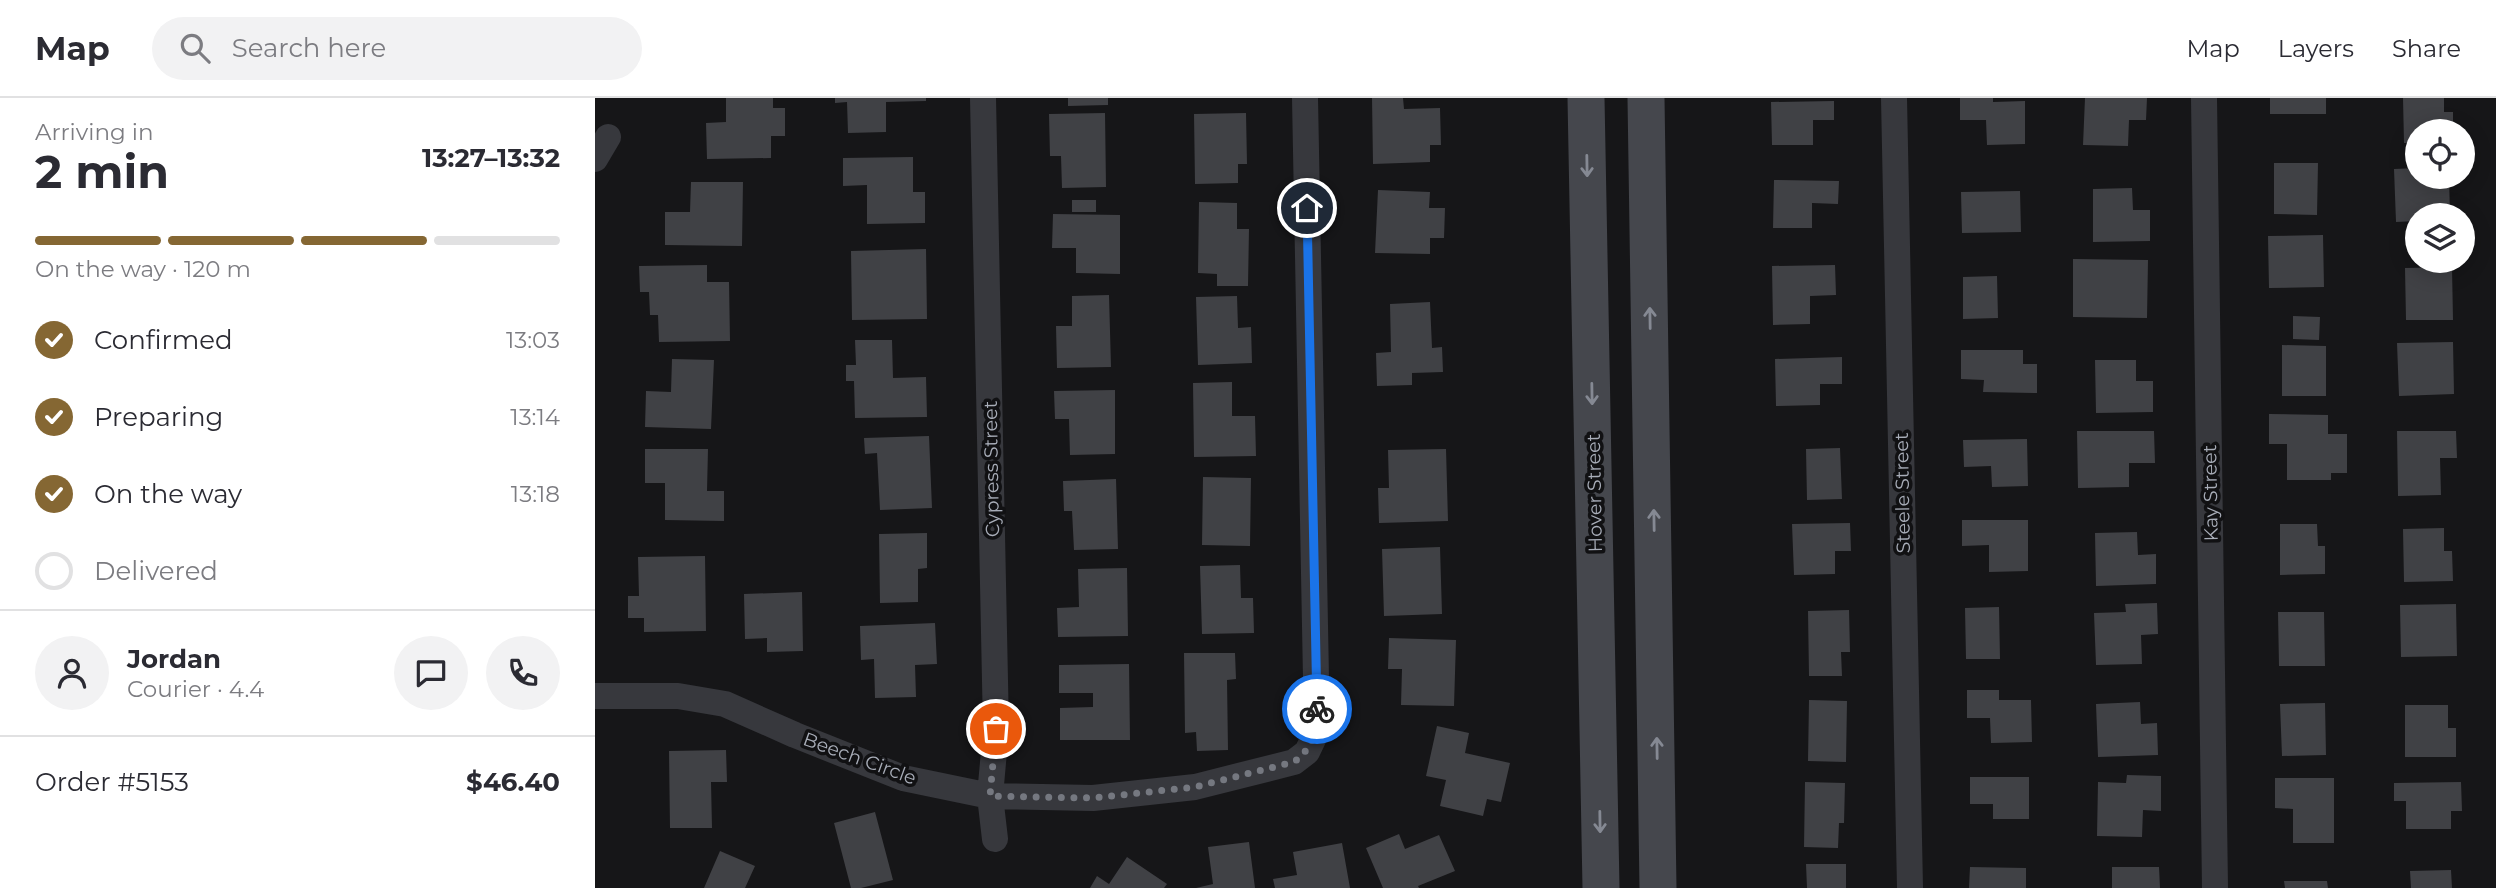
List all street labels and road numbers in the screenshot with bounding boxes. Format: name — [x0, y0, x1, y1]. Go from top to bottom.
street label: Cypress Street — [979, 400, 1004, 537]
street label: Steele Street — [1890, 432, 1915, 554]
street label: Hover Street — [1582, 433, 1607, 552]
street label: Kay Street — [2198, 444, 2223, 542]
street label: Beech Circle — [800, 727, 920, 790]

